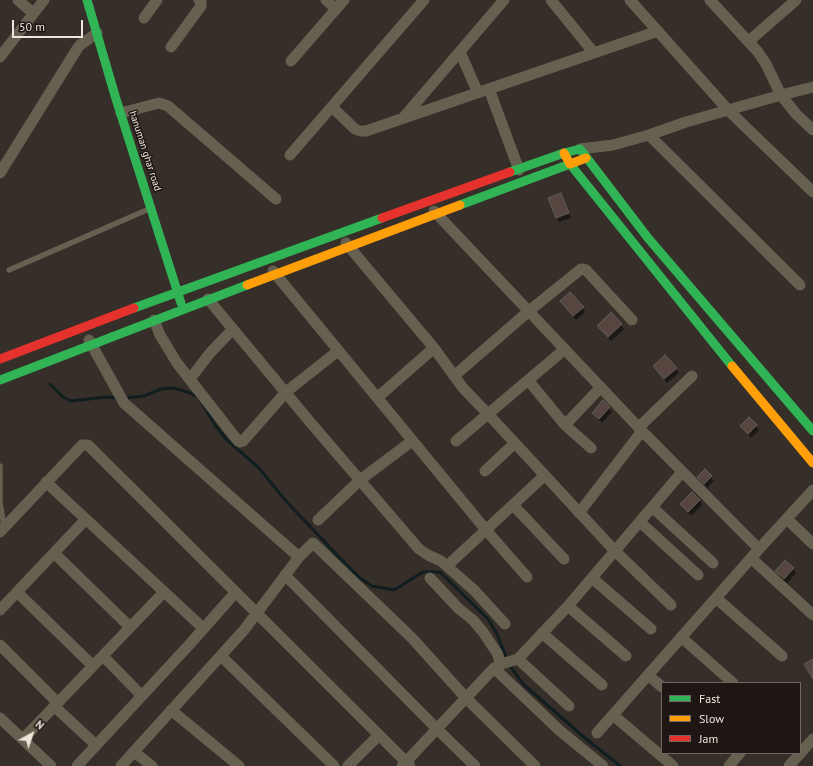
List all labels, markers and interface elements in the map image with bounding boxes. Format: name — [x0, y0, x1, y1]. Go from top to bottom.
scale bar — [14, 12, 85, 38]
text: 50 m — [19, 19, 45, 34]
street label: hanuman ghar road — [126, 109, 164, 193]
legend — [661, 682, 801, 754]
text: Fast — [699, 691, 720, 706]
text: Slow — [699, 711, 724, 726]
north arrow — [12, 714, 52, 754]
text: N — [32, 717, 47, 732]
text: Jam — [699, 731, 718, 746]

